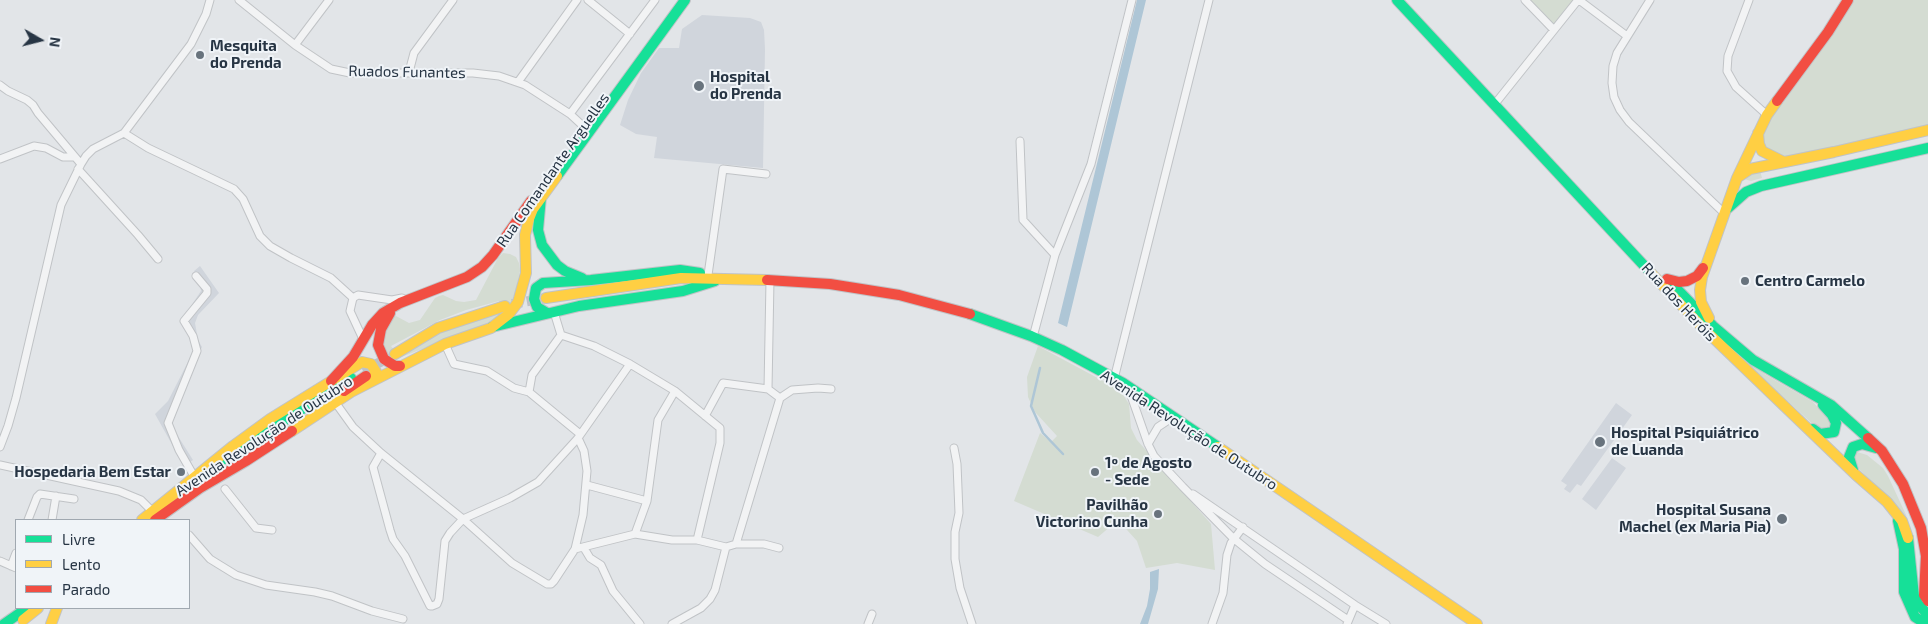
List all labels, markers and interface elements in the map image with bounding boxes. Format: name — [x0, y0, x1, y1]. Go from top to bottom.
north arrow — [15, 15, 65, 65]
text: N — [46, 36, 64, 48]
place label: Mesquita do Prenda — [210, 37, 282, 72]
marker: Mesquita do Prenda — [194, 49, 206, 61]
street label: Ruados Funantes — [348, 62, 466, 82]
place label: Hospital do Prenda — [710, 68, 782, 103]
marker: Hospital do Prenda — [692, 79, 706, 93]
street label: Rua Comandante Arguelles — [493, 89, 613, 251]
street label: Rua dos Heróis — [1638, 259, 1720, 345]
place label: Centro Carmelo — [1755, 272, 1865, 290]
marker: Centro Carmelo — [1739, 275, 1751, 287]
street label: Avenida Revolução de Outubro — [1097, 366, 1281, 494]
street label: Avenida Revolução de Outubro — [172, 372, 356, 500]
place label: Hospital Psiquiátrico de Luanda — [1611, 424, 1759, 459]
marker: Hospital Psiquiátrico de Luanda — [1593, 435, 1607, 449]
place label: 1º de Agosto - Sede — [1105, 454, 1192, 489]
place label: Hospedaria Bem Estar — [14, 463, 171, 481]
marker: Hospedaria Bem Estar — [175, 466, 187, 478]
marker: 1º de Agosto - Sede — [1089, 466, 1101, 478]
place label: Pavilhão Victorino Cunha — [1036, 496, 1148, 531]
place label: Hospital Susana Machel (ex Maria Pia) — [1619, 501, 1771, 536]
marker: Pavilhão Victorino Cunha — [1152, 508, 1164, 520]
marker: Hospital Susana Machel (ex Maria Pia) — [1775, 512, 1789, 526]
legend — [15, 519, 190, 609]
text: Livre — [62, 530, 95, 548]
text: Lento — [62, 555, 101, 573]
text: Parado — [62, 580, 110, 598]

